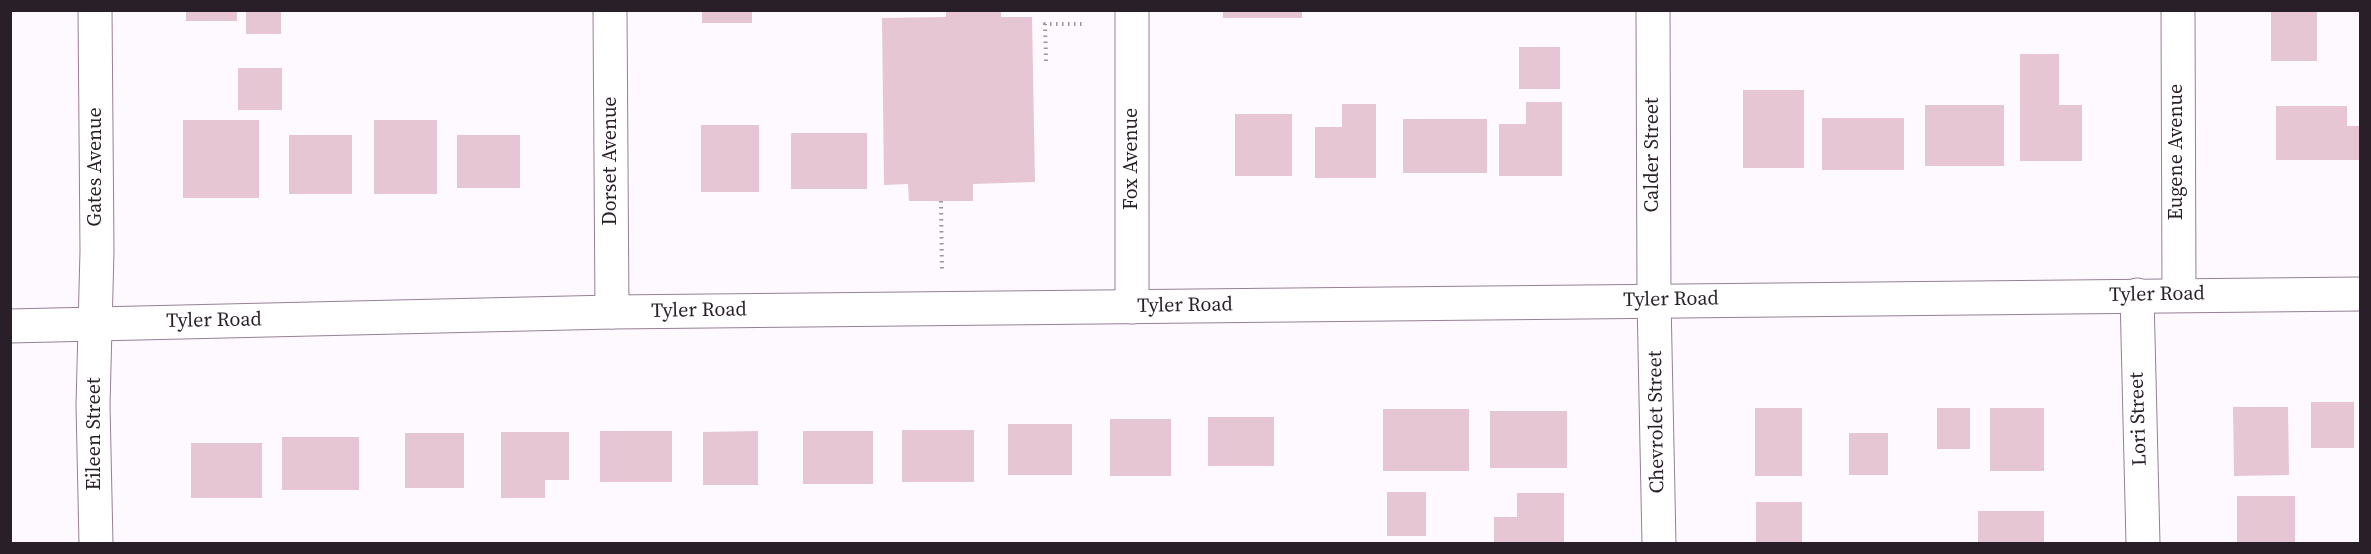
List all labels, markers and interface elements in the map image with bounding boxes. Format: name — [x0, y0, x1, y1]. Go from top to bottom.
street label: Eugene Avenue — [2165, 84, 2189, 220]
street label: Dorset Avenue — [599, 96, 623, 226]
street label: Calder Street — [1641, 97, 1665, 213]
street label: Gates Avenue — [84, 107, 108, 227]
street label: Fox Avenue — [1120, 108, 1144, 210]
street label: Tyler Road — [2109, 282, 2205, 308]
street label: Tyler Road — [1623, 287, 1719, 313]
street label: Tyler Road — [1137, 293, 1233, 319]
street label: Tyler Road — [651, 298, 747, 324]
street label: Tyler Road — [166, 308, 262, 334]
street label: Chevrolet Street — [1644, 350, 1670, 494]
street label: Lori Street — [2125, 372, 2153, 466]
street label: Eileen Street — [83, 378, 107, 490]

